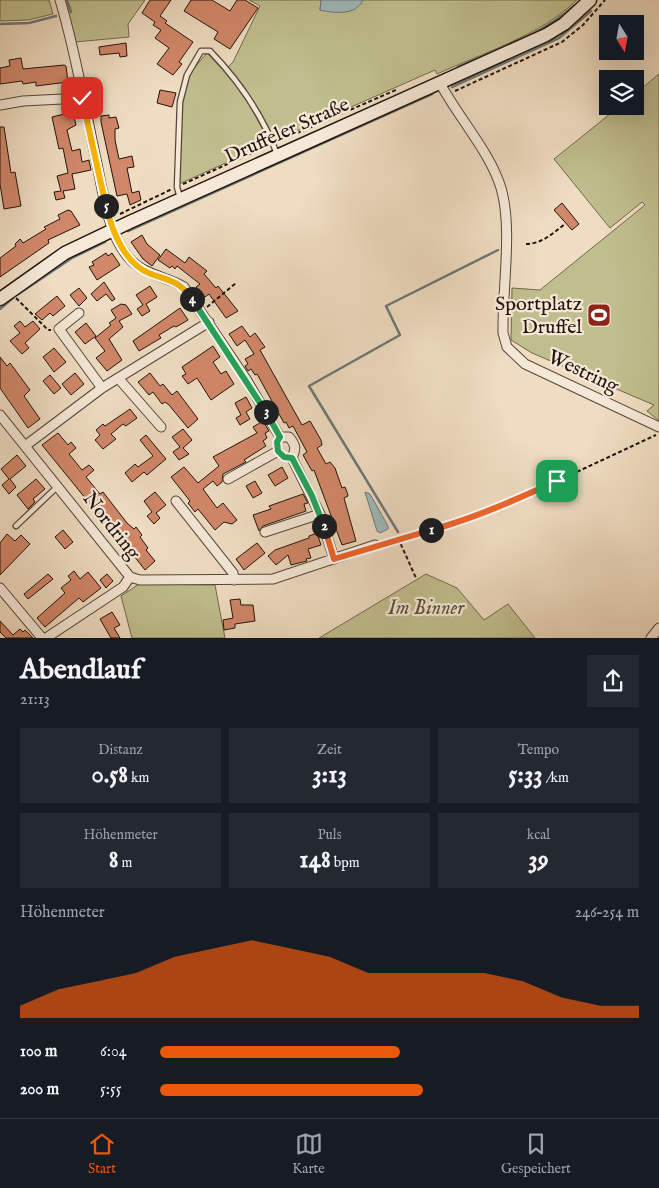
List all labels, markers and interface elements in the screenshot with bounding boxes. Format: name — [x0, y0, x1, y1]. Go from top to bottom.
north arrow — [599, 15, 644, 60]
map controls — [599, 15, 644, 115]
button: layers — [599, 70, 644, 115]
pin — [61, 77, 103, 119]
icon: check — [68, 84, 96, 112]
street label: Druffeler Straße — [221, 92, 353, 170]
pin: 5 — [94, 194, 118, 218]
text: 5 — [104, 197, 109, 215]
pin: 4 — [180, 286, 204, 312]
text: 4 — [189, 290, 196, 308]
place label: Sportplatz Druffel — [495, 292, 583, 340]
sports icon: Sportplatz Druffel — [586, 302, 612, 328]
street label: Westring — [544, 345, 623, 400]
pin: 3 — [254, 400, 278, 424]
text: 3 — [264, 403, 269, 421]
pin — [536, 460, 578, 502]
icon: arrive — [543, 467, 571, 495]
street label: Nordring — [77, 487, 146, 566]
pin: 2 — [312, 514, 336, 538]
text: 2 — [321, 517, 328, 535]
pin: 1 — [418, 518, 444, 542]
text: 1 — [429, 521, 434, 539]
park label: Im Binner — [387, 596, 465, 621]
text: Abendlauf — [20, 653, 141, 688]
button: share — [587, 655, 639, 707]
text: 21:13 — [20, 690, 50, 710]
text: Distanz — [98, 741, 143, 759]
text: Zeit — [317, 741, 342, 759]
text: Tempo — [518, 741, 559, 759]
text: 0.58 — [92, 759, 128, 791]
text: 3:13 — [312, 759, 347, 791]
text: 5:33 — [508, 759, 543, 791]
text: km — [128, 769, 149, 787]
text: /km — [543, 769, 569, 787]
text: Höhenmeter — [83, 826, 158, 844]
text: Puls — [317, 826, 342, 844]
text: kcal — [527, 826, 550, 844]
text: 8 — [109, 844, 118, 876]
text: 148 — [299, 844, 331, 876]
text: 39 — [528, 844, 549, 876]
text: m — [118, 854, 132, 872]
text: bpm — [331, 854, 360, 872]
text: Höhenmeter — [20, 903, 105, 923]
text: 246–254 m — [575, 903, 639, 923]
text: 100 m — [20, 1042, 57, 1062]
text: 6:04 — [100, 1042, 127, 1062]
text: 200 m — [20, 1080, 59, 1100]
text: 5:55 — [100, 1080, 122, 1100]
tab: Start — [88, 1130, 116, 1178]
tab: Karte — [292, 1130, 325, 1178]
tab: Gespeichert — [501, 1130, 571, 1178]

